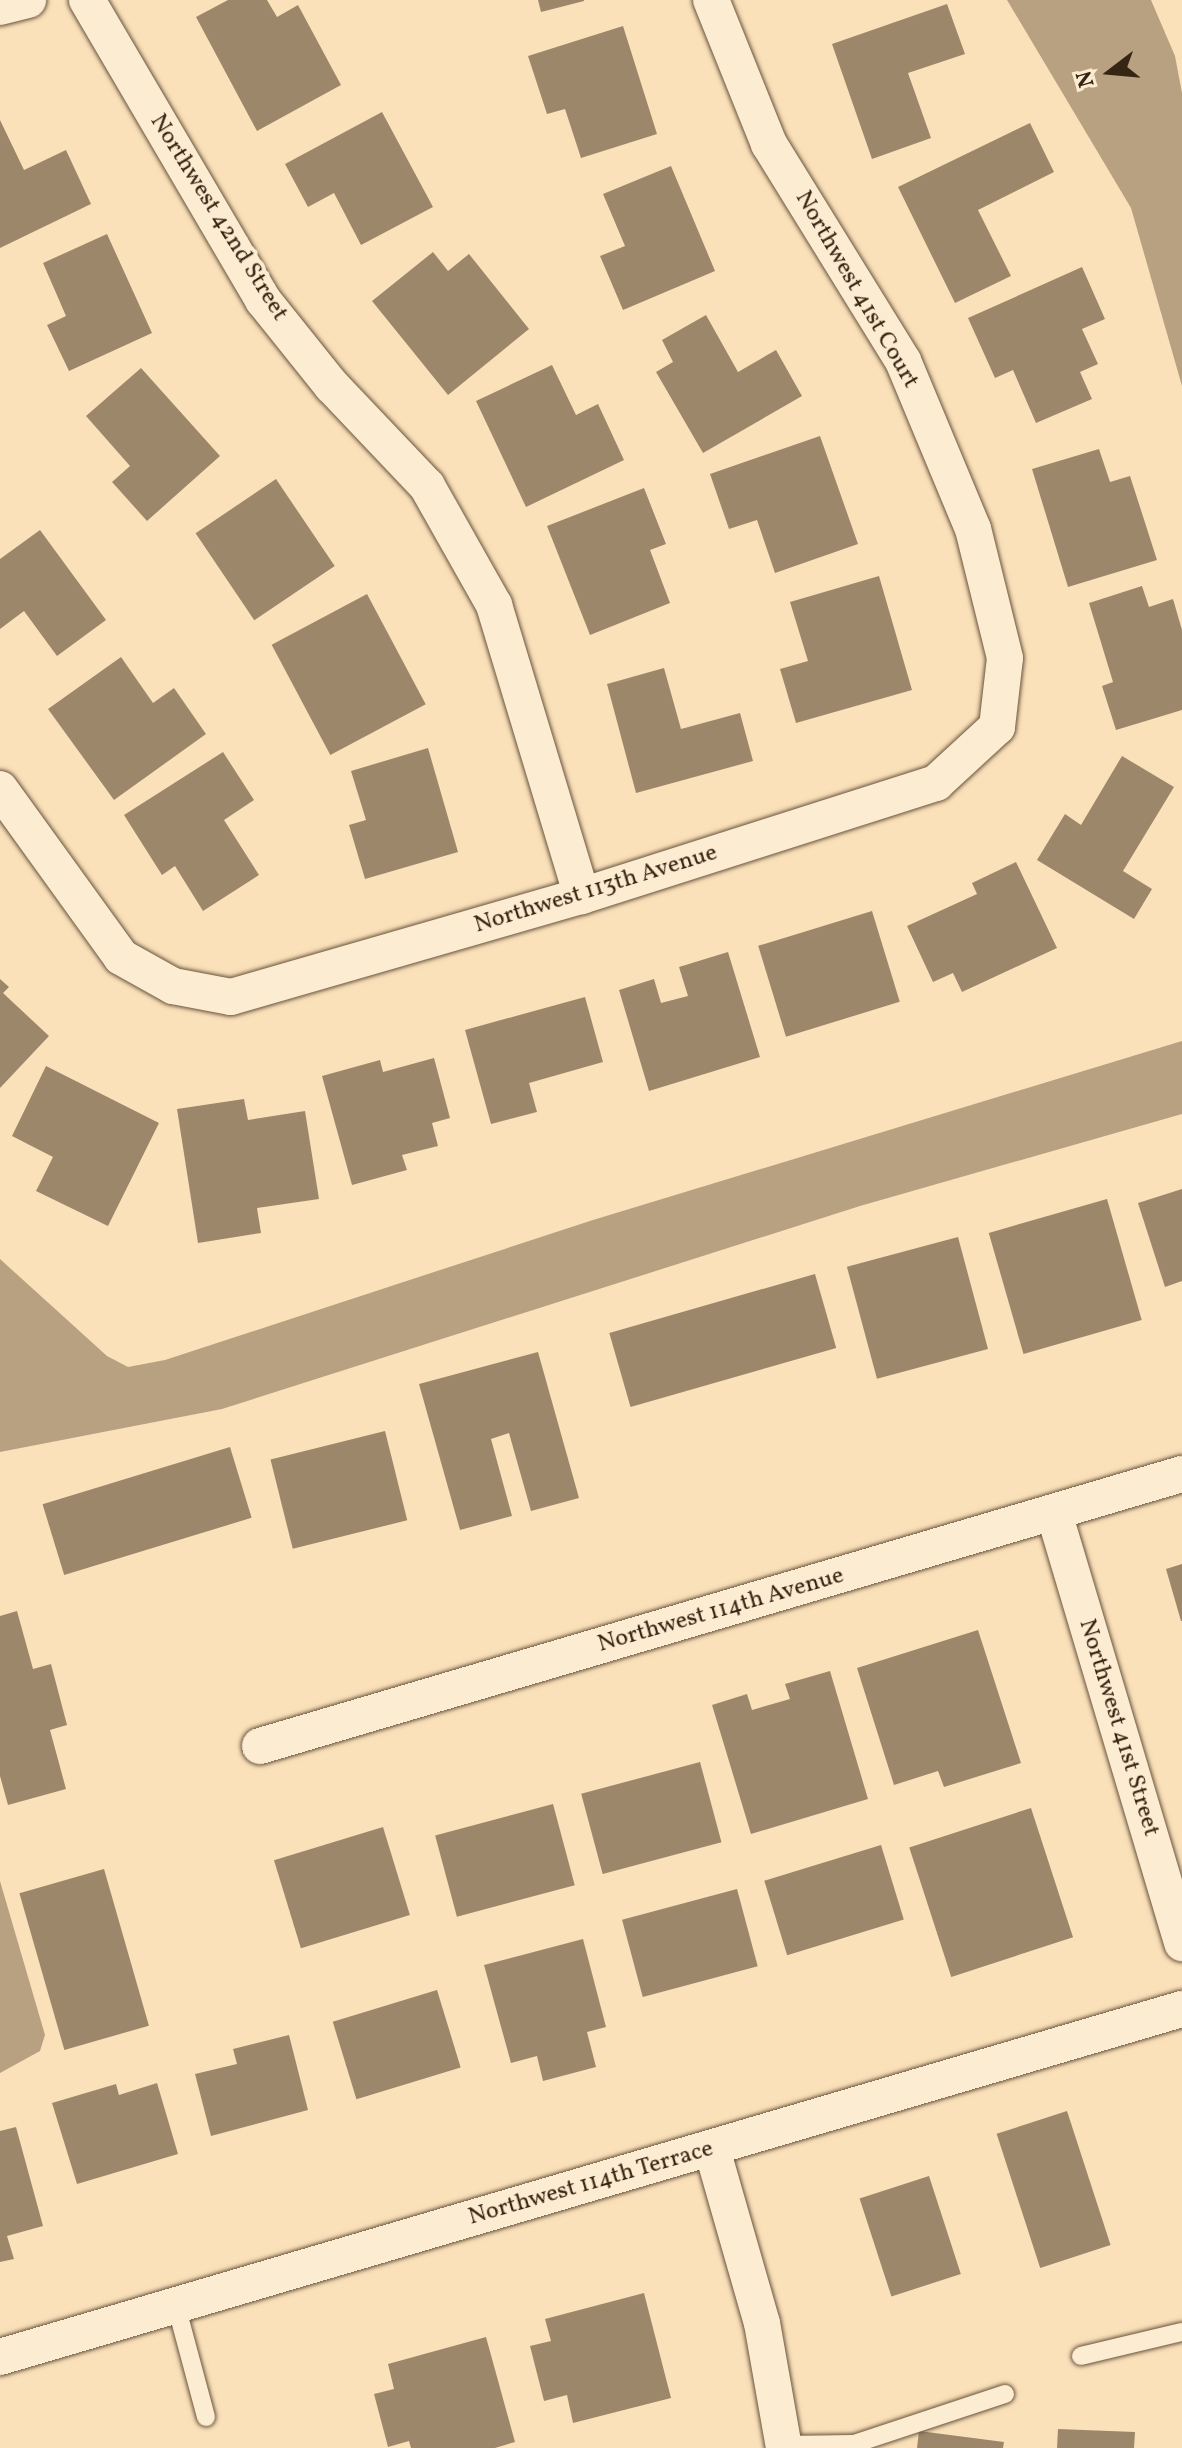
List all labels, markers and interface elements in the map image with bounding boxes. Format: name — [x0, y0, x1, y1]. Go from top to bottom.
north arrow — [1070, 32, 1150, 112]
text: N — [1069, 67, 1104, 91]
street label: Northwest 42nd Street — [143, 109, 293, 327]
street label: Northwest 41st Court — [788, 186, 924, 394]
street label: Northwest 113th Avenue — [471, 839, 721, 941]
street label: Northwest 114th Avenue — [595, 1562, 847, 1660]
street label: Northwest 41st Street — [1071, 1616, 1165, 1840]
street label: Northwest 114th Terrace — [465, 2135, 717, 2233]

